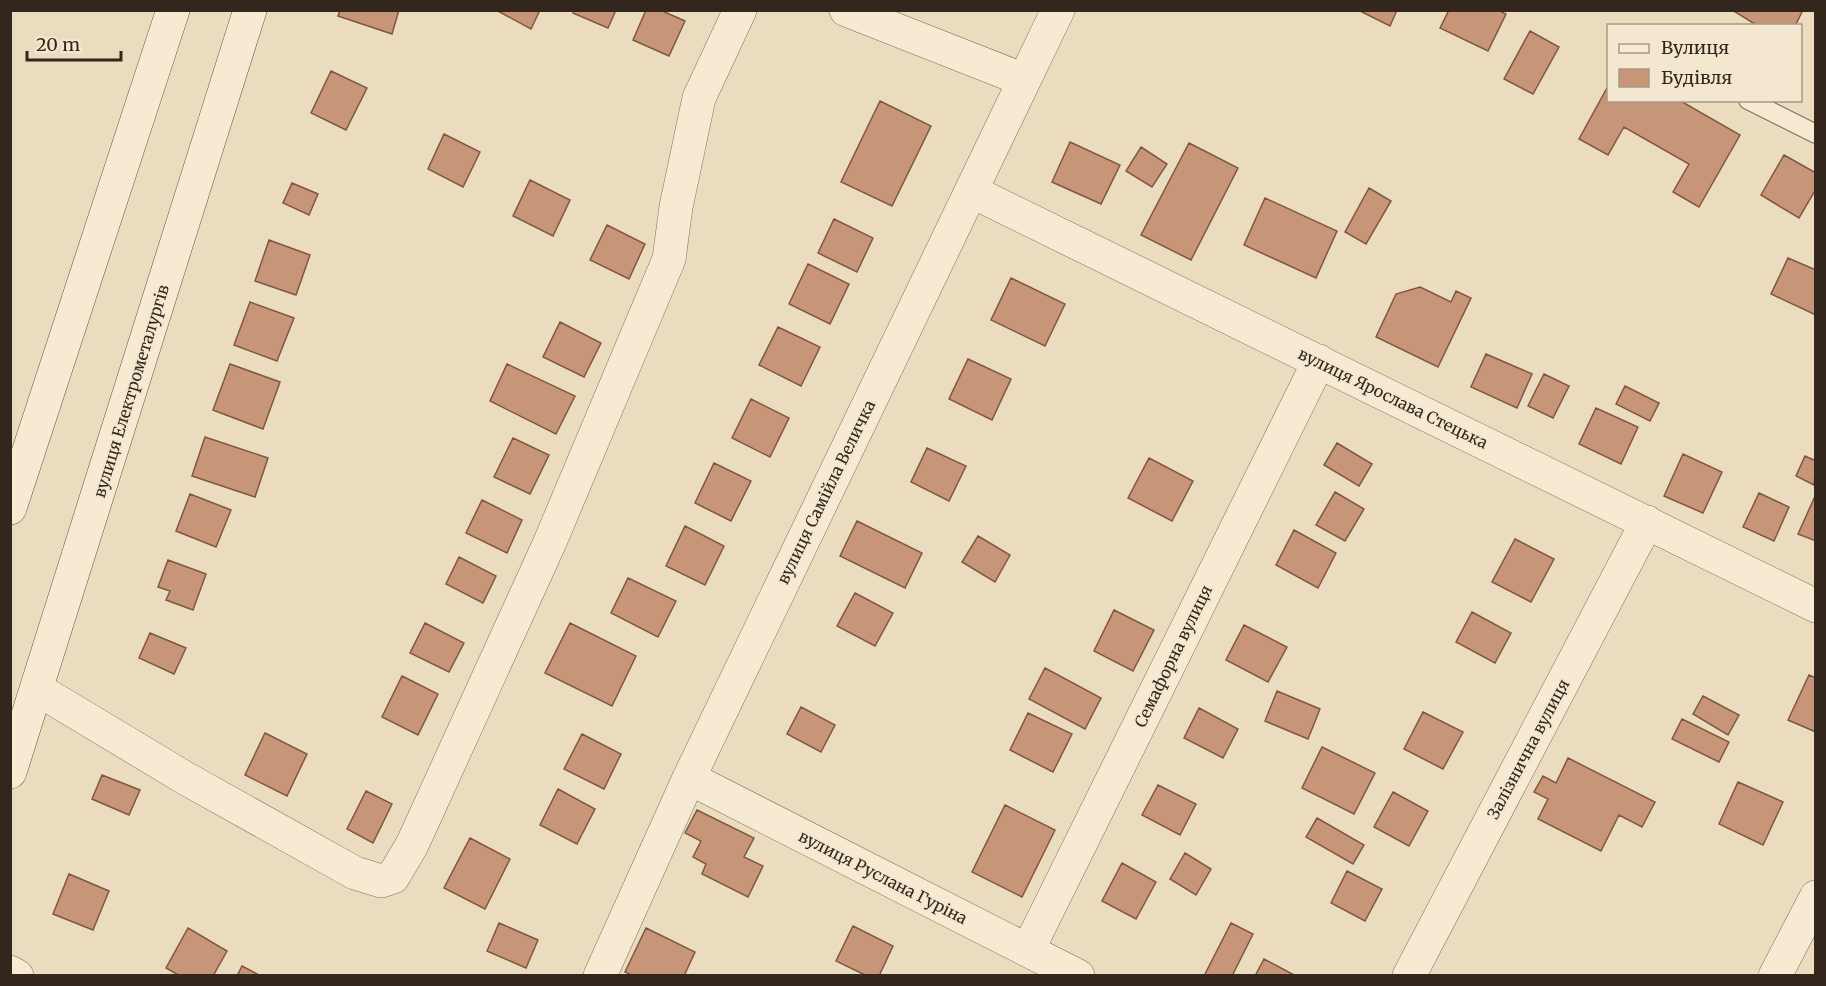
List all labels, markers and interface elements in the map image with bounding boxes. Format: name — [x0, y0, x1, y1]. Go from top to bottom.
scale bar — [27, 24, 122, 62]
legend — [1607, 24, 1802, 102]
text: 20 m — [36, 33, 80, 56]
text: Вулиця — [1661, 36, 1729, 59]
text: Будівля — [1661, 66, 1732, 89]
street label: вулиця Електрометалургів — [89, 282, 173, 500]
street label: вулиця Ярослава Стецька — [1295, 343, 1491, 453]
street label: вулиця Самійла Величка — [773, 396, 880, 587]
street label: Семафорна вулиця — [1130, 582, 1216, 730]
street label: Залізнична вулиця — [1483, 676, 1573, 822]
street label: вулиця Руслана Гуріна — [795, 826, 971, 928]

